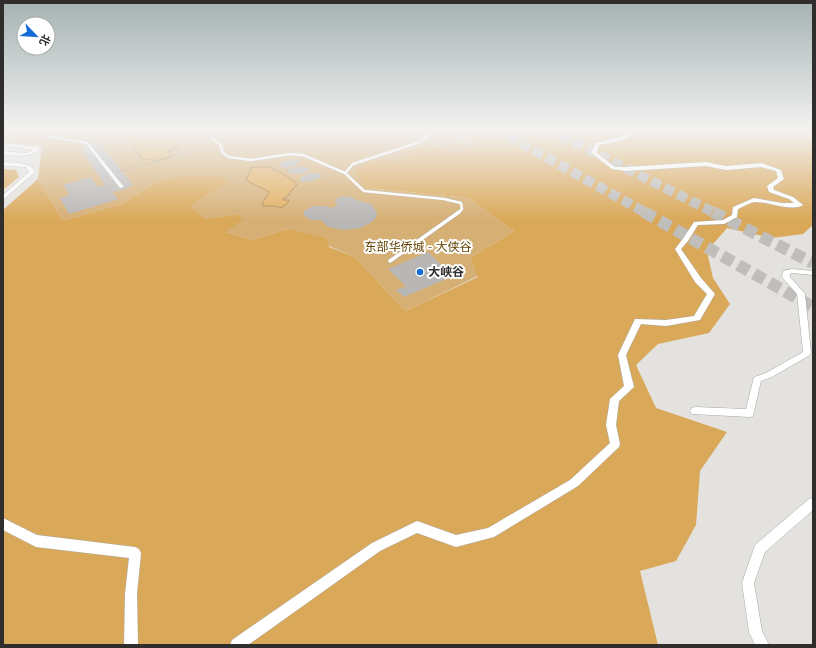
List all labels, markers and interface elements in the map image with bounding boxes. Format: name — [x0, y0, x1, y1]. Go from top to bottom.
north arrow — [16, 16, 56, 56]
text: 北 — [36, 32, 54, 48]
park label: 东部华侨城 - 大侠谷 — [365, 239, 471, 254]
place label: 大峡谷 — [428, 264, 464, 279]
marker: 大峡谷 — [415, 267, 425, 277]

